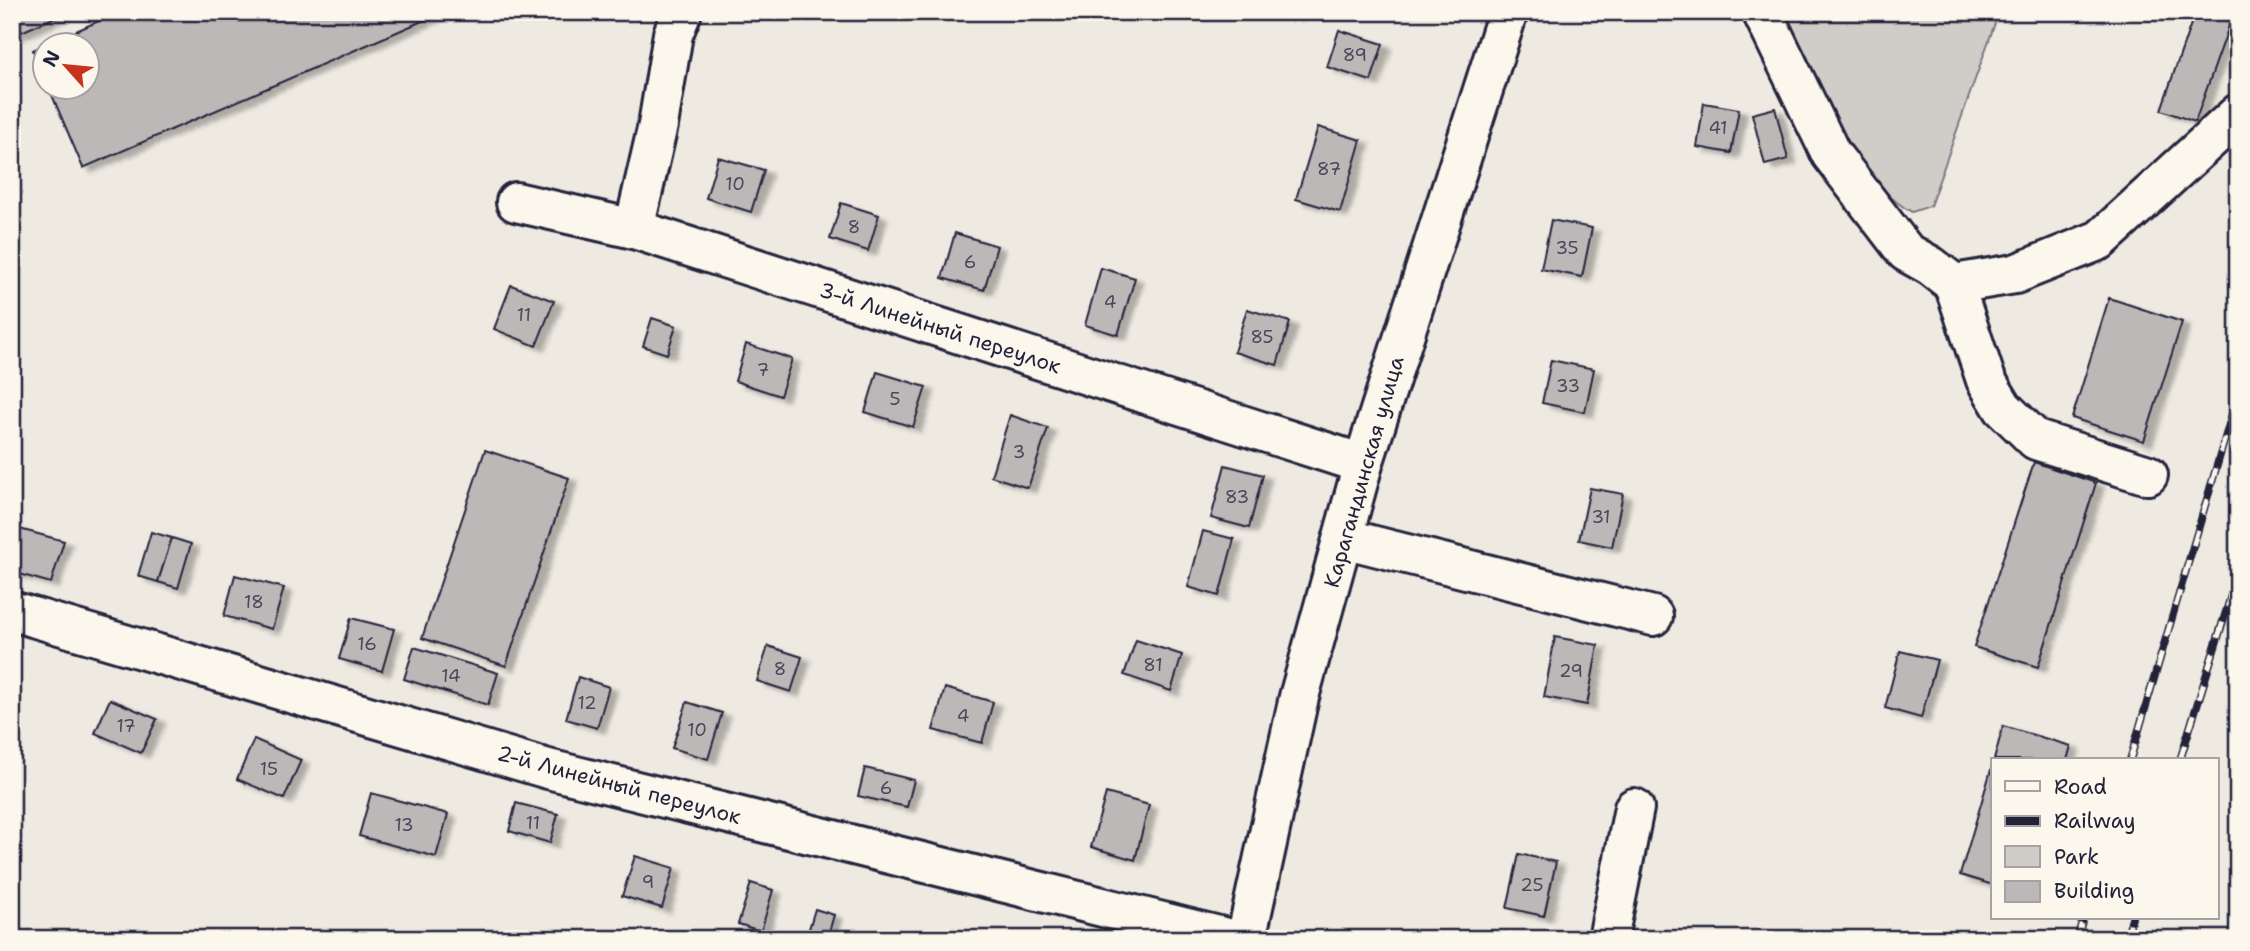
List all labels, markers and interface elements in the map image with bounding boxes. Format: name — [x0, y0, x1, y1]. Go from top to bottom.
north arrow — [32, 32, 102, 102]
house number: 89 — [1343, 43, 1367, 67]
text: N — [37, 46, 66, 71]
house number: 41 — [1708, 116, 1728, 140]
house number: 87 — [1317, 157, 1341, 181]
house number: 10 — [725, 172, 745, 196]
house number: 8 — [848, 215, 860, 239]
house number: 35 — [1555, 236, 1579, 260]
house number: 6 — [964, 250, 976, 274]
street label: 3-й Линейный переулок — [816, 276, 1064, 380]
house number: 4 — [1104, 290, 1116, 314]
house number: 11 — [517, 303, 531, 327]
house number: 85 — [1250, 325, 1274, 349]
street label: Карагандинская улица — [1318, 353, 1410, 591]
house number: 7 — [757, 358, 769, 382]
house number: 33 — [1556, 374, 1580, 398]
house number: 5 — [889, 387, 901, 411]
house number: 3 — [1013, 440, 1025, 464]
house number: 83 — [1225, 485, 1249, 509]
house number: 31 — [1591, 505, 1611, 529]
house number: 18 — [244, 590, 264, 614]
house number: 16 — [357, 632, 377, 656]
house number: 81 — [1143, 653, 1163, 677]
house number: 8 — [774, 657, 786, 681]
house number: 29 — [1559, 659, 1583, 683]
house number: 14 — [441, 664, 461, 688]
house number: 12 — [577, 691, 597, 715]
house number: 4 — [957, 704, 969, 728]
house number: 17 — [116, 714, 136, 738]
house number: 10 — [687, 718, 707, 742]
street label: 2-й Линейный переулок — [494, 739, 744, 831]
house number: 15 — [260, 757, 278, 781]
legend — [1991, 758, 2218, 920]
text: Road — [2054, 773, 2107, 801]
house number: 6 — [880, 776, 892, 800]
text: Railway — [2054, 807, 2136, 835]
house number: 11 — [526, 811, 540, 835]
house number: 13 — [394, 813, 414, 837]
text: Park — [2054, 843, 2099, 871]
house number: 9 — [642, 870, 654, 894]
house number: 25 — [1520, 873, 1544, 897]
text: Building — [2054, 877, 2134, 905]

